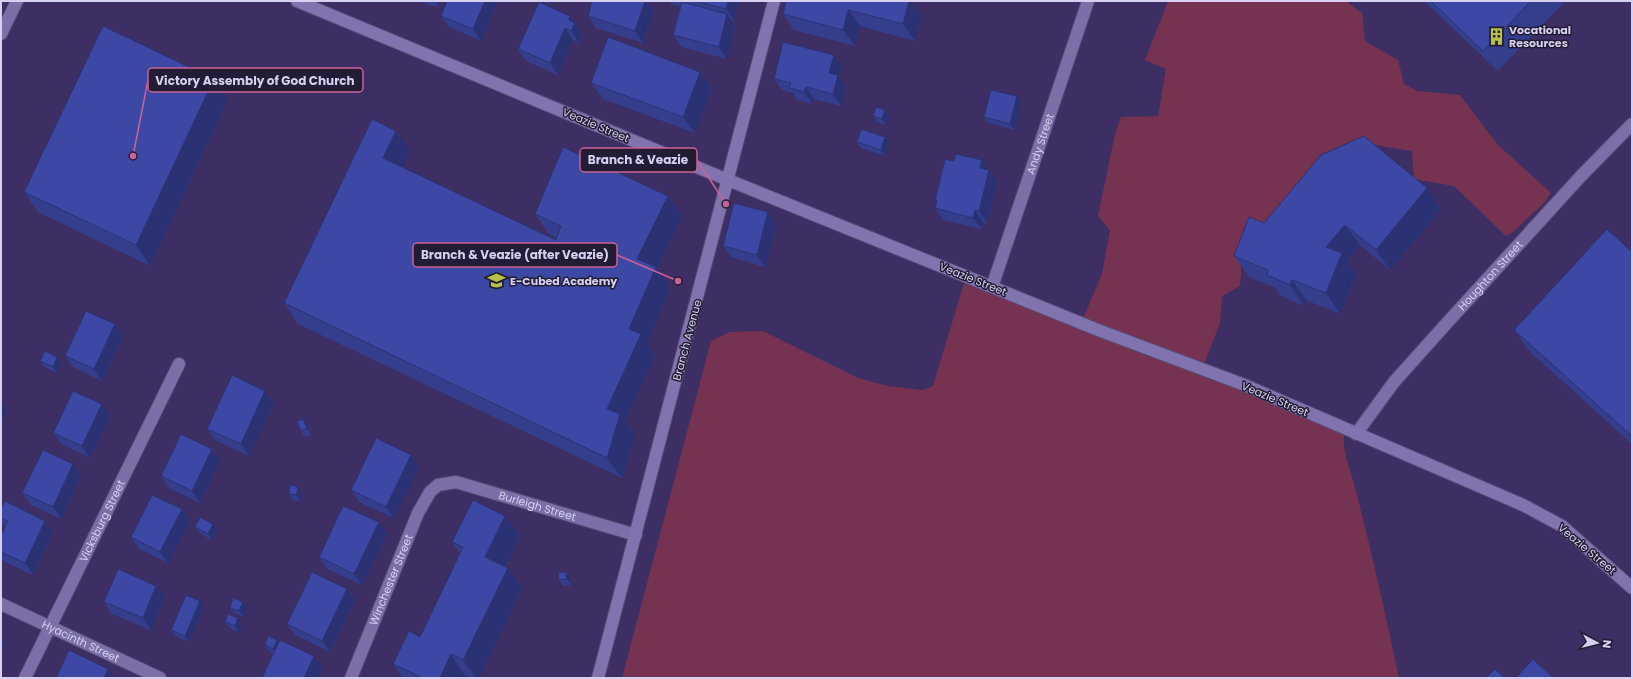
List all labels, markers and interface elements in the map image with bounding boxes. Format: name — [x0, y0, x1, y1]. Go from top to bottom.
place label: Vocational Resources — [1509, 22, 1571, 51]
building icon: Vocational Resources — [1486, 26, 1506, 46]
callout: Victory Assembly of God Church — [148, 68, 363, 92]
text: Victory Assembly of God Church — [155, 72, 355, 89]
street label: Veazie Street — [560, 104, 632, 146]
street label: Andy Street — [1022, 111, 1058, 176]
callout: Branch & Veazie — [580, 148, 697, 172]
text: Branch & Veazie — [588, 151, 689, 168]
street label: Houghton Street — [1454, 237, 1526, 314]
callout: Branch & Veazie (after Veazie) — [413, 243, 617, 267]
text: Branch & Veazie (after Veazie) — [421, 246, 609, 263]
street label: Veazie Street — [937, 258, 1009, 300]
school or university icon: E-Cubed Academy — [487, 271, 507, 291]
place label: E-Cubed Academy — [510, 273, 617, 289]
street label: Branch Avenue — [668, 298, 706, 382]
street label: Veazie Street — [1239, 378, 1311, 420]
street label: Vicksburg Street — [75, 477, 129, 565]
street label: Burleigh Street — [497, 487, 578, 525]
street label: Veazie Street — [1555, 520, 1619, 578]
street label: Winchester Street — [365, 532, 417, 628]
street label: Hyacinth Street — [39, 616, 122, 666]
north arrow — [1577, 623, 1617, 663]
text: N — [1598, 639, 1615, 649]

